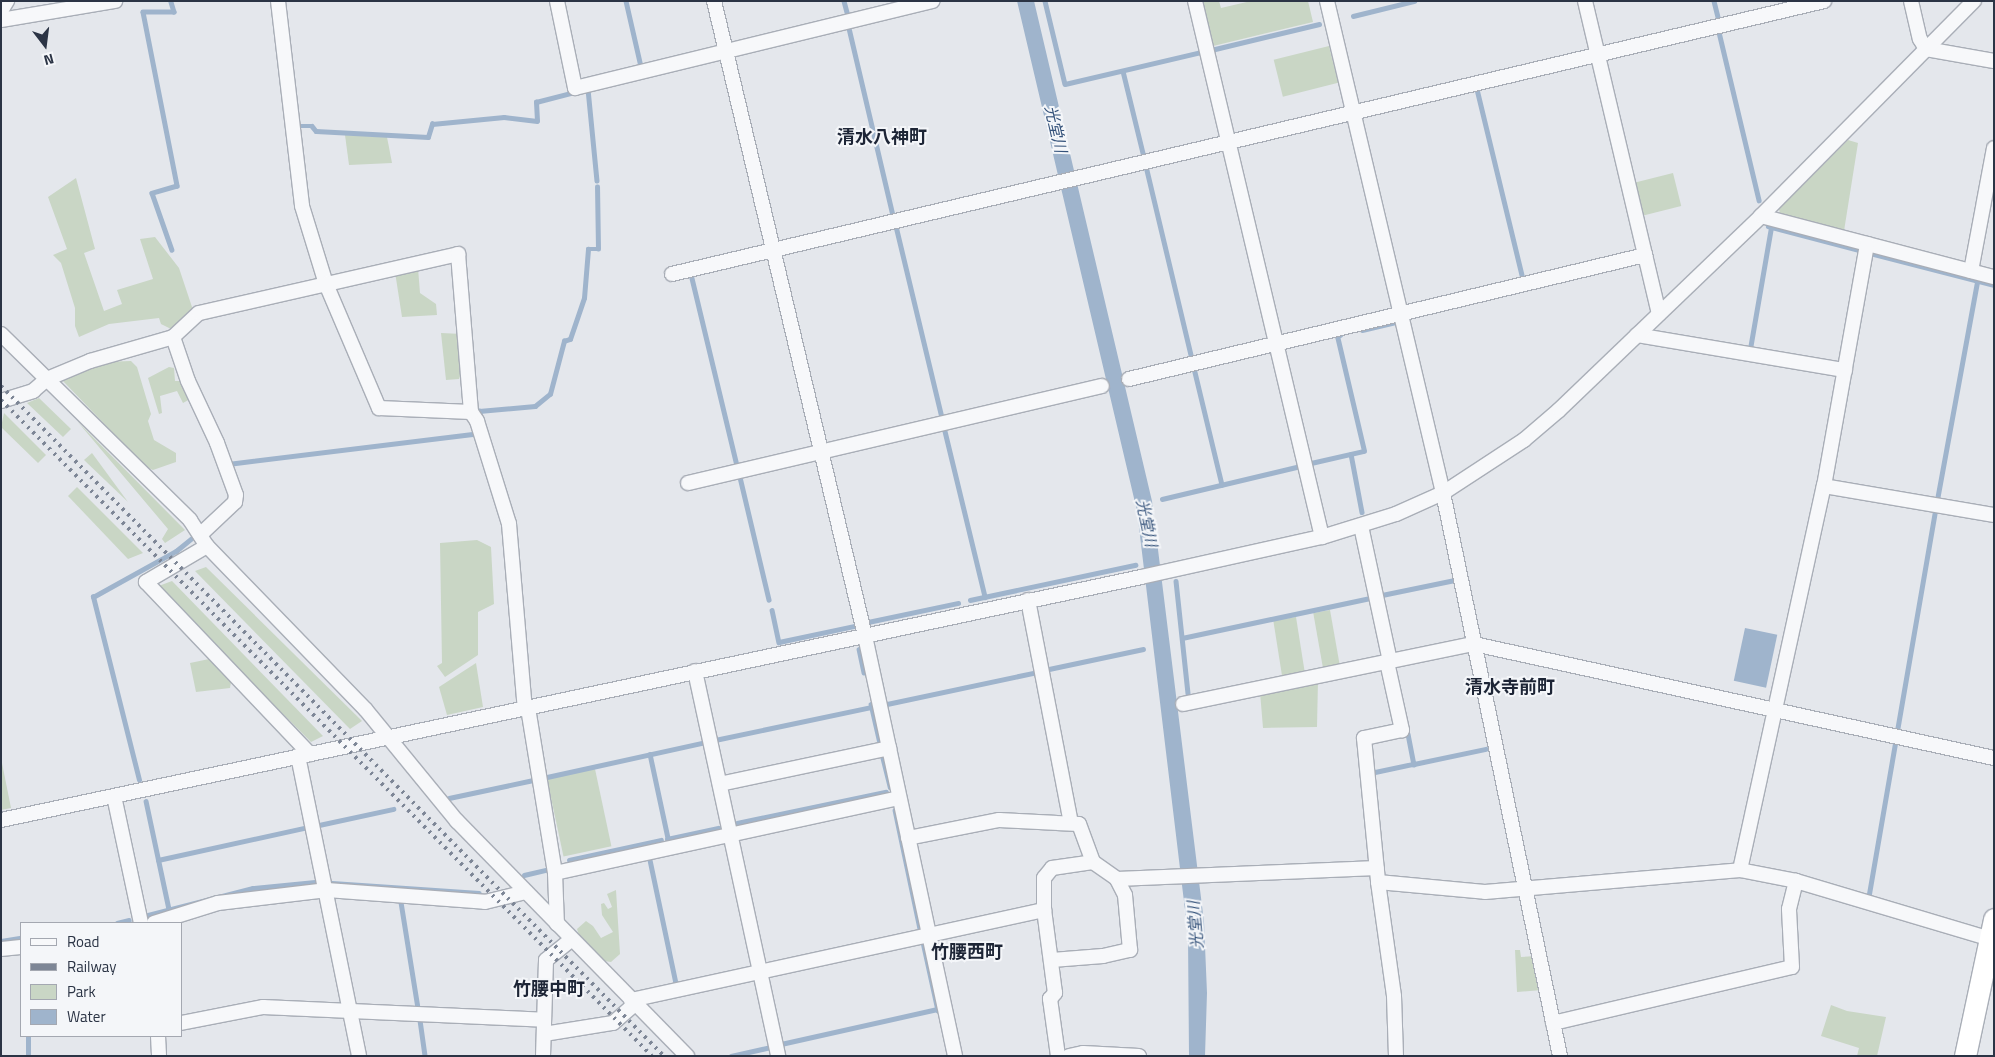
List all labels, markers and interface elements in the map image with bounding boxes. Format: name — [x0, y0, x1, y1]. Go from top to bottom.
north arrow — [20, 20, 70, 70]
text: N — [42, 49, 56, 71]
water label: 光堂川 — [1041, 103, 1071, 155]
district label: 清水八神町 — [837, 126, 927, 148]
water label: 光堂川 — [1133, 498, 1161, 548]
district label: 清水寺前町 — [1465, 676, 1555, 698]
water label: 光堂川 — [1183, 900, 1207, 950]
legend — [20, 922, 182, 1037]
text: Road — [67, 930, 99, 953]
district label: 竹腰西町 — [931, 941, 1003, 963]
text: Railway — [67, 955, 117, 978]
district label: 竹腰中町 — [513, 978, 585, 1000]
text: Park — [67, 980, 96, 1003]
text: Water — [67, 1005, 106, 1028]

